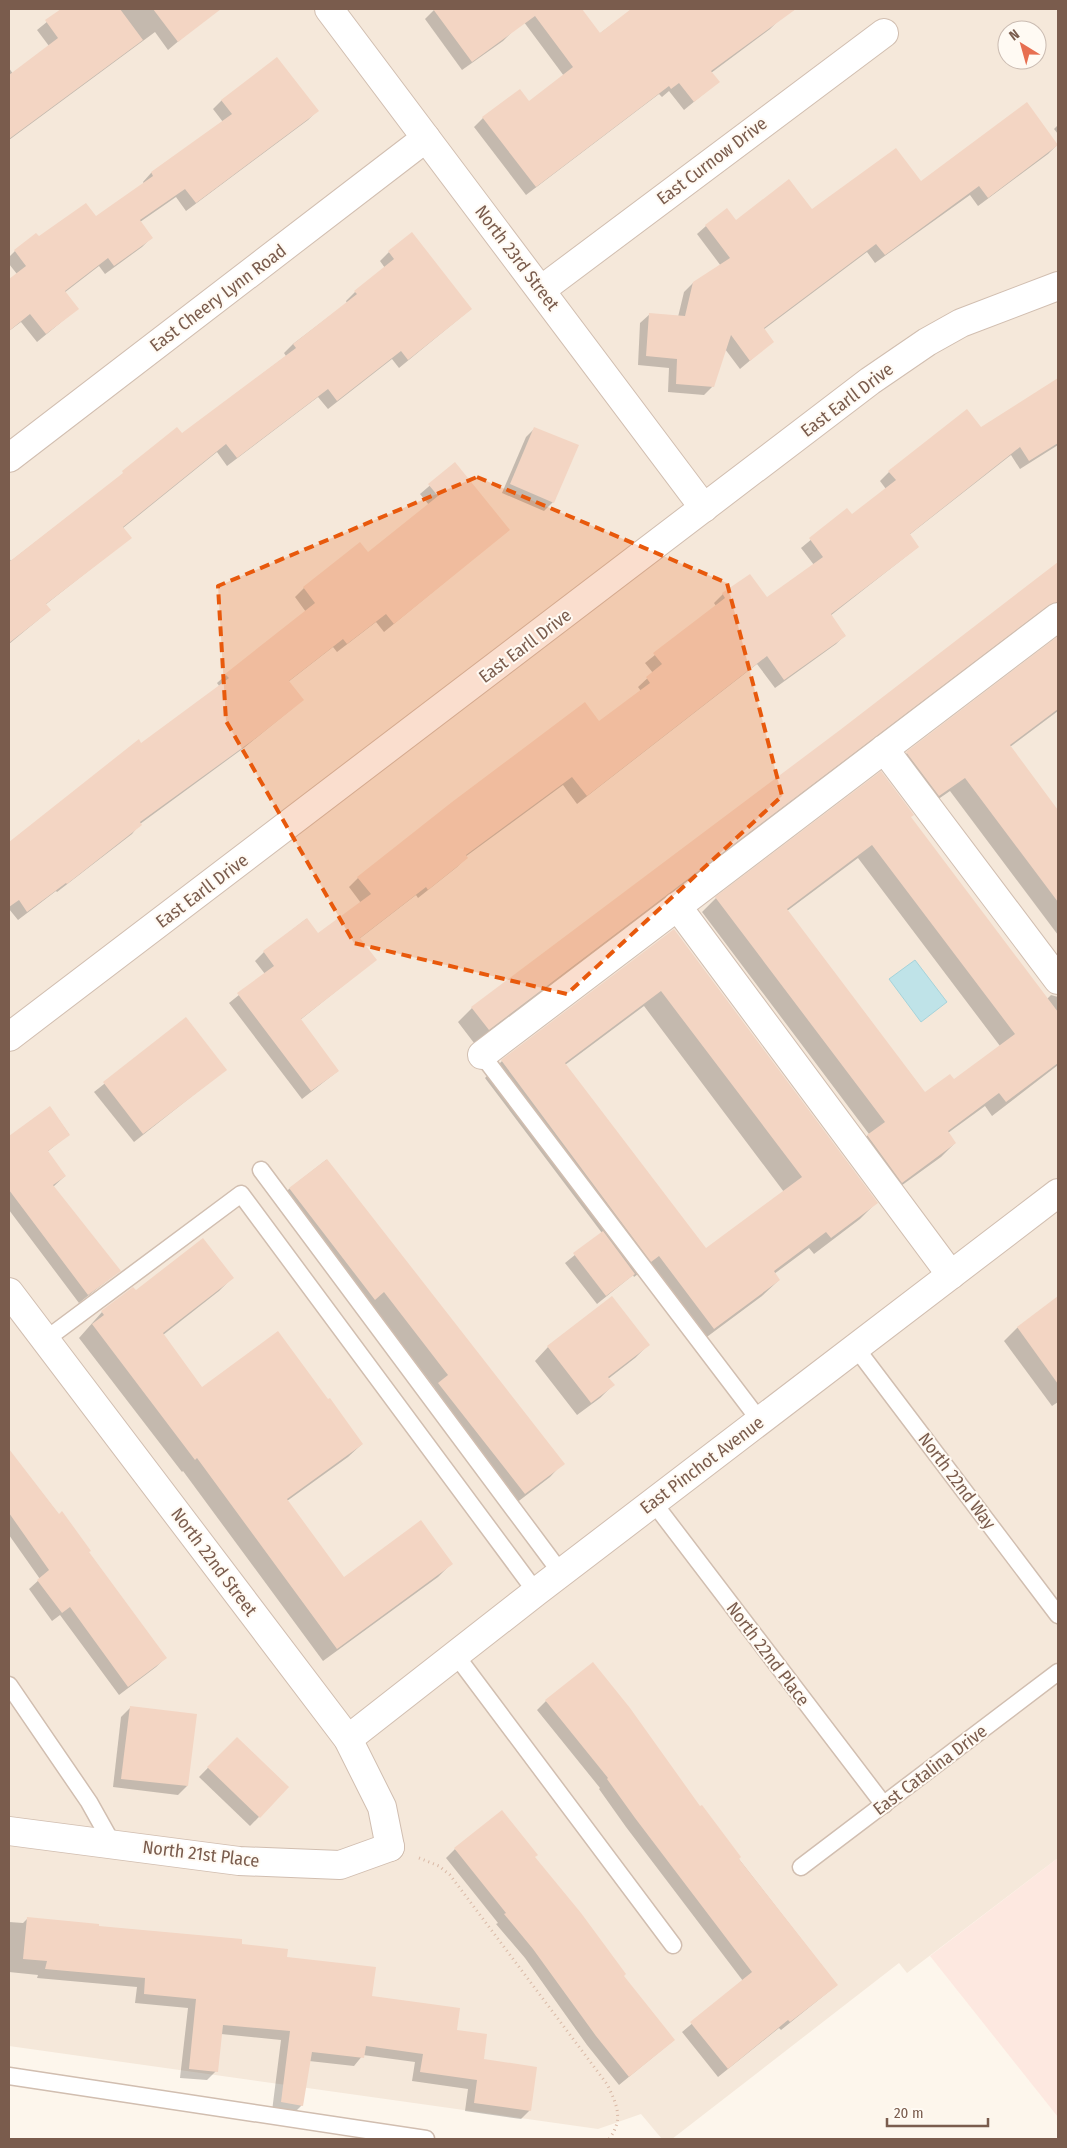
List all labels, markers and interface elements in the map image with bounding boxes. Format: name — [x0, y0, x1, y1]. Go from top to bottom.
north arrow — [997, 20, 1047, 70]
text: N — [1006, 26, 1023, 44]
street label: East Curnow Drive — [653, 112, 772, 210]
street label: North 23rd Street — [470, 201, 564, 315]
street label: East Cheery Lynn Road — [146, 240, 290, 356]
street label: East Earll Drive — [796, 358, 898, 442]
street label: East Earll Drive — [474, 604, 576, 688]
street label: East Earll Drive — [151, 849, 253, 933]
street label: East Pinchot Avenue — [636, 1411, 768, 1519]
street label: North 22nd Way — [914, 1428, 1000, 1534]
street label: North 22nd Street — [166, 1504, 262, 1621]
street label: North 22nd Place — [722, 1598, 814, 1710]
street label: East Catalina Drive — [869, 1720, 991, 1820]
street label: North 21st Place — [141, 1836, 261, 1872]
scale bar — [887, 2096, 988, 2128]
text: 20 m — [894, 2104, 924, 2122]

